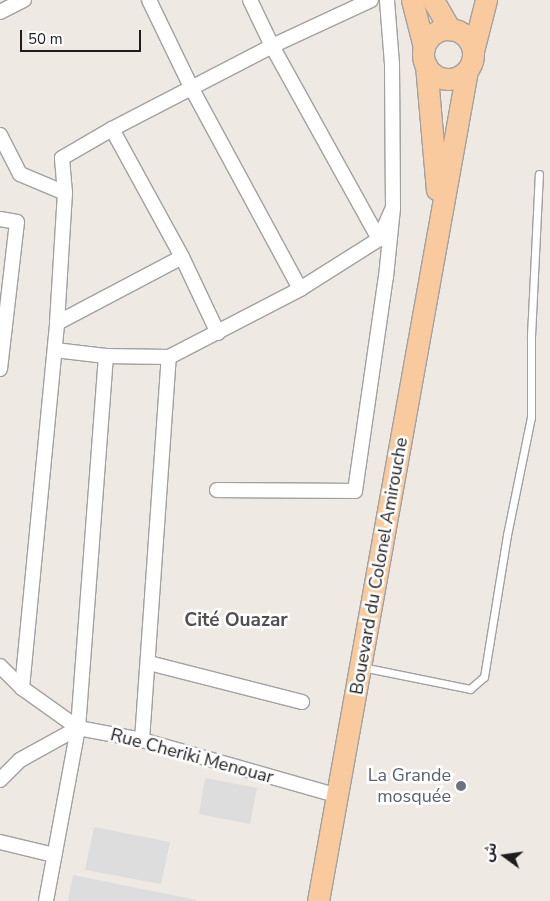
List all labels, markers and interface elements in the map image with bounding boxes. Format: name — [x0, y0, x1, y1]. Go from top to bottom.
scale bar — [22, 20, 144, 52]
text: 50 m — [28, 29, 63, 49]
street label: Bouevard du Colonel Amirouche — [346, 436, 412, 696]
district label: Cité Ouazar — [184, 610, 288, 632]
street label: Rue Cheriki Menouar — [108, 724, 276, 788]
place label: La Grande mosquée — [368, 765, 451, 808]
marker: La Grande mosquée — [455, 780, 467, 792]
north arrow — [480, 831, 530, 881]
text: ش — [478, 841, 501, 864]

